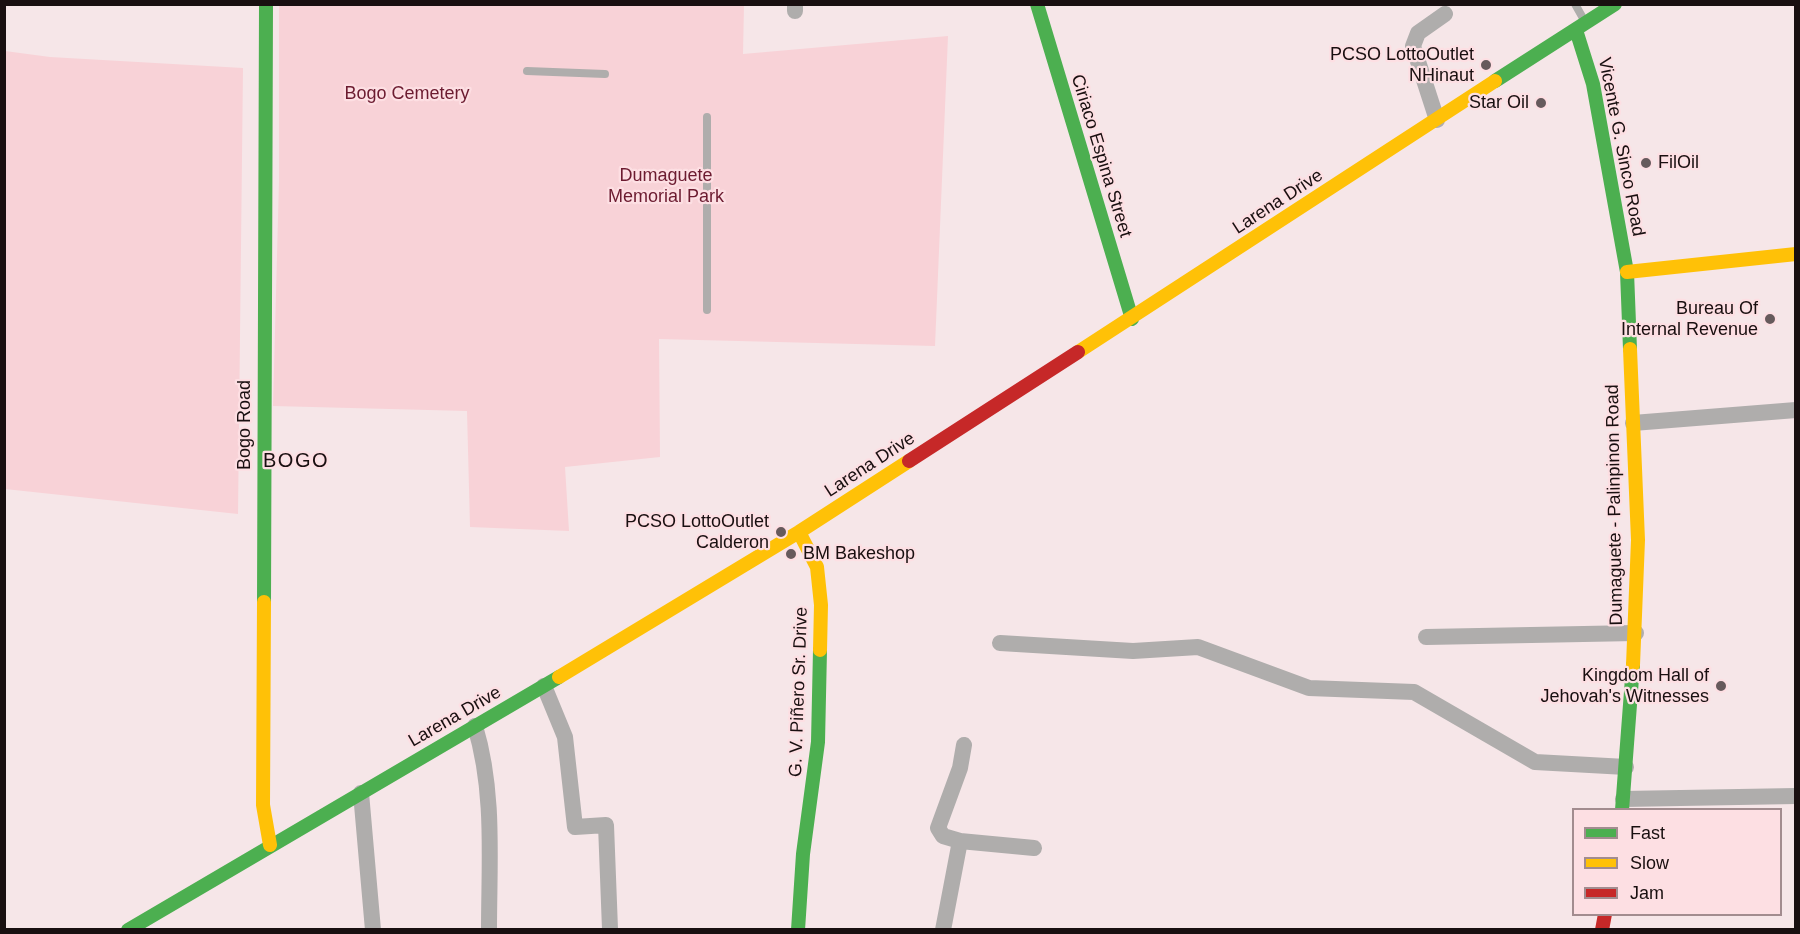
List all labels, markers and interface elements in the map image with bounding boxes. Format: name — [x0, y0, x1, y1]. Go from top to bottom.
place label: PCSO LottoOutlet NHinaut — [1330, 44, 1474, 86]
street label: Vicente G. Sinco Road — [1593, 56, 1649, 238]
marker: PCSO LottoOutlet NHinaut — [1479, 58, 1493, 72]
street label: Ciriaco Espina Street — [1066, 72, 1136, 240]
park label: Bogo Cemetery — [344, 83, 470, 105]
place label: Star Oil — [1469, 92, 1529, 114]
marker: Star Oil — [1534, 96, 1548, 110]
place label: FilOil — [1658, 152, 1699, 174]
marker: FilOil — [1639, 156, 1653, 170]
park label: Dumaguete Memorial Park — [608, 165, 724, 207]
street label: Larena Drive — [1229, 165, 1327, 239]
place label: Bureau Of Internal Revenue — [1621, 298, 1758, 340]
marker: Bureau Of Internal Revenue — [1763, 312, 1777, 326]
street label: Bogo Road — [234, 380, 256, 470]
street label: Dumaguete - Palinpinon Road — [1602, 384, 1628, 626]
street label: Larena Drive — [821, 428, 919, 502]
district label: BOGO — [263, 449, 329, 473]
place label: PCSO LottoOutlet Calderon — [625, 511, 769, 554]
marker: PCSO LottoOutlet Calderon — [774, 525, 788, 539]
place label: BM Bakeshop — [803, 543, 915, 565]
marker: BM Bakeshop — [784, 547, 798, 561]
street label: G. V. Piñero Sr. Drive — [785, 606, 813, 778]
place label: Kingdom Hall of Jehovah's Witnesses — [1540, 665, 1709, 708]
marker: Kingdom Hall of Jehovah's Witnesses — [1714, 679, 1728, 693]
street label: Larena Drive — [405, 682, 505, 752]
legend — [1572, 808, 1782, 916]
text: Fast — [1630, 823, 1665, 843]
text: Slow — [1630, 853, 1669, 873]
text: Jam — [1630, 883, 1664, 903]

